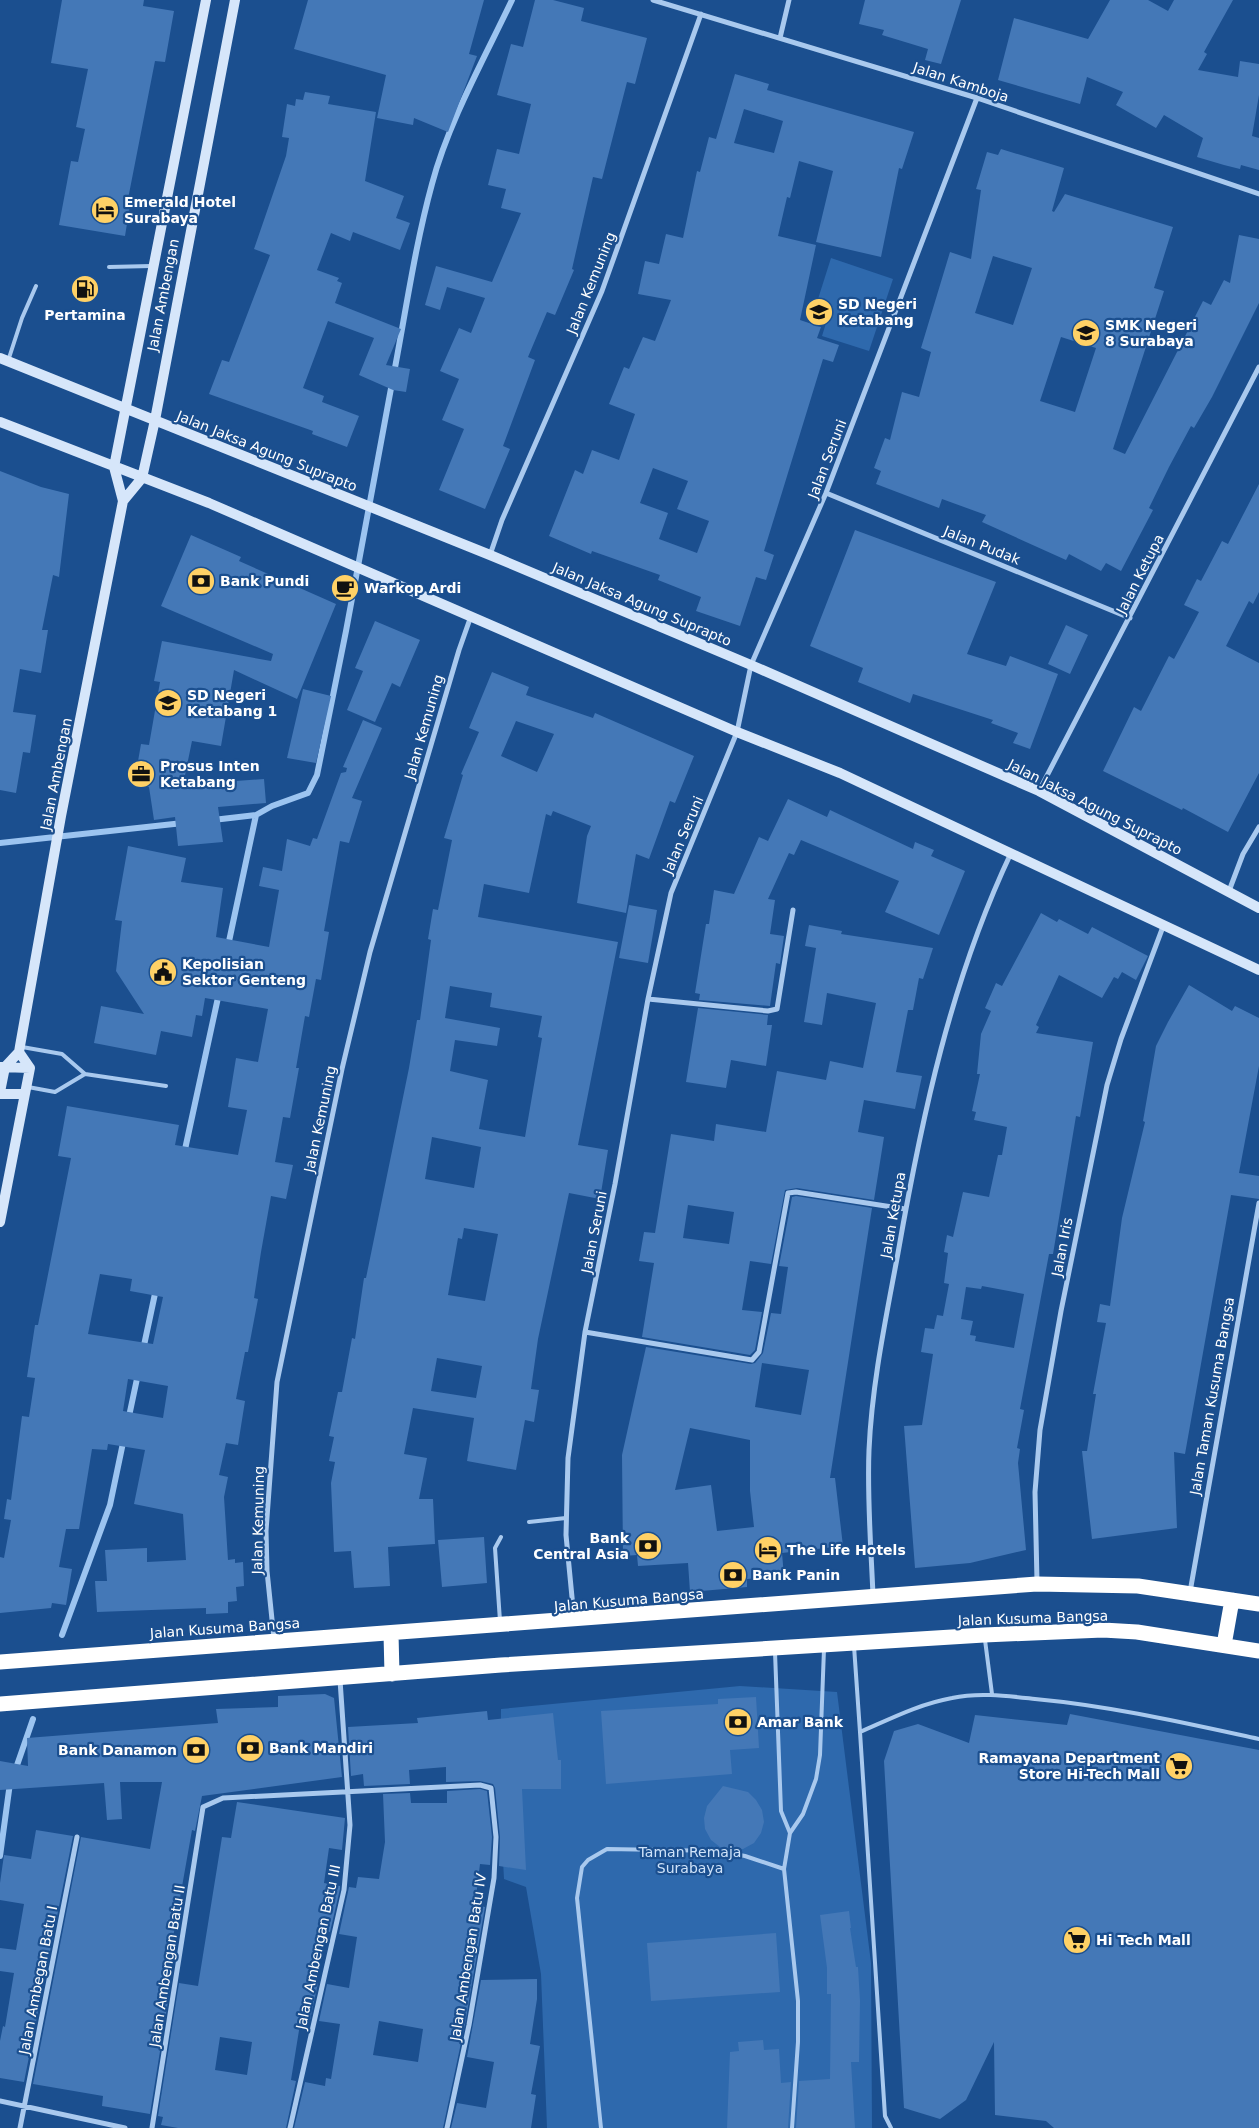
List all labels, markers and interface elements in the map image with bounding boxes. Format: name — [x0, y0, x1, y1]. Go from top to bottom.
street label: Jalan Kamboja — [910, 59, 1011, 105]
place label: Emerald Hotel Surabaya — [124, 194, 236, 226]
hotel icon: Emerald Hotel Surabaya — [90, 195, 120, 225]
street label: Jalan Kemuning — [563, 230, 619, 337]
street label: Jalan Ambengan — [144, 237, 182, 354]
fuel station icon: Pertamina — [70, 274, 100, 304]
place label: SD Negeri Ketabang — [838, 296, 917, 328]
school or university icon: SD Negeri Ketabang — [804, 297, 834, 327]
place label: Pertamina — [44, 307, 126, 323]
place label: SMK Negeri 8 Surabaya — [1105, 317, 1197, 349]
school or university icon: SMK Negeri 8 Surabaya — [1071, 318, 1101, 348]
street label: Jalan Jaksa Agung Suprapto — [174, 407, 360, 495]
street label: Jalan Seruni — [804, 417, 849, 502]
street label: Jalan Pudak — [940, 522, 1023, 568]
street label: Jalan Ketupa — [1113, 531, 1167, 617]
street label: Jalan Jaksa Agung Suprapto — [549, 559, 734, 649]
bank icon: Bank Pundi — [186, 566, 216, 596]
place label: Bank Pundi — [220, 573, 309, 589]
cafe icon: Warkop Ardi — [330, 573, 360, 603]
place label: Warkop Ardi — [364, 580, 461, 596]
street label: Jalan Kemuning — [401, 673, 447, 782]
place label: SD Negeri Ketabang 1 — [187, 687, 277, 719]
school or university icon: SD Negeri Ketabang 1 — [153, 688, 183, 718]
street label: Jalan Ambengan — [37, 716, 75, 833]
street label: Jalan Jaksa Agung Suprapto — [1004, 756, 1185, 858]
place label: Prosus Inten Ketabang — [160, 758, 260, 790]
office icon: Prosus Inten Ketabang — [126, 759, 156, 789]
street label: Jalan Seruni — [659, 793, 707, 877]
place label: Kepolisian Sektor Genteng — [182, 956, 306, 988]
public building icon: Kepolisian Sektor Genteng — [148, 957, 178, 987]
street label: Jalan Kemuning — [301, 1064, 339, 1175]
street label: Jalan Ketupa — [877, 1171, 908, 1260]
street label: Jalan Seruni — [578, 1190, 610, 1275]
street label: Jalan Iris — [1048, 1216, 1076, 1279]
street label: Jalan Taman Kusuma Bangsa — [1187, 1296, 1237, 1497]
street label: Jalan Kemuning — [249, 1466, 267, 1575]
place label: Bank Central Asia — [533, 1530, 630, 1562]
bank icon: Bank Central Asia — [633, 1531, 663, 1561]
hotel icon: The Life Hotels — [753, 1535, 783, 1565]
place label: The Life Hotels — [787, 1542, 906, 1558]
bank icon: Bank Panin — [718, 1560, 748, 1590]
place label: Bank Panin — [752, 1567, 840, 1583]
street label: Jalan Kusuma Bangsa — [552, 1585, 705, 1615]
street label: Jalan Kusuma Bangsa — [957, 1607, 1108, 1629]
street label: Jalan Kusuma Bangsa — [148, 1615, 301, 1641]
bank icon: Amar Bank — [723, 1707, 753, 1737]
place label: Amar Bank — [757, 1714, 844, 1730]
bank icon: Bank Mandiri — [235, 1733, 265, 1763]
bank icon: Bank Danamon — [181, 1735, 211, 1765]
place label: Bank Mandiri — [269, 1740, 373, 1756]
place label: Bank Danamon — [58, 1742, 177, 1758]
place label: Ramayana Department Store Hi-Tech Mall — [978, 1750, 1160, 1782]
supermarket icon: Ramayana Department Store Hi-Tech Mall — [1164, 1751, 1194, 1781]
park label: Taman Remaja Surabaya — [638, 1844, 741, 1876]
street label: Jalan Ambengan Batu III — [292, 1863, 343, 2032]
street label: Jalan Ambengan Batu IV — [447, 1872, 489, 2043]
street label: Jalan Ambengan Batu II — [146, 1884, 188, 2049]
street label: Jalan Ambegan Batu I — [16, 1904, 60, 2057]
supermarket icon: Hi Tech Mall — [1062, 1925, 1092, 1955]
place label: Hi Tech Mall — [1096, 1932, 1191, 1948]

